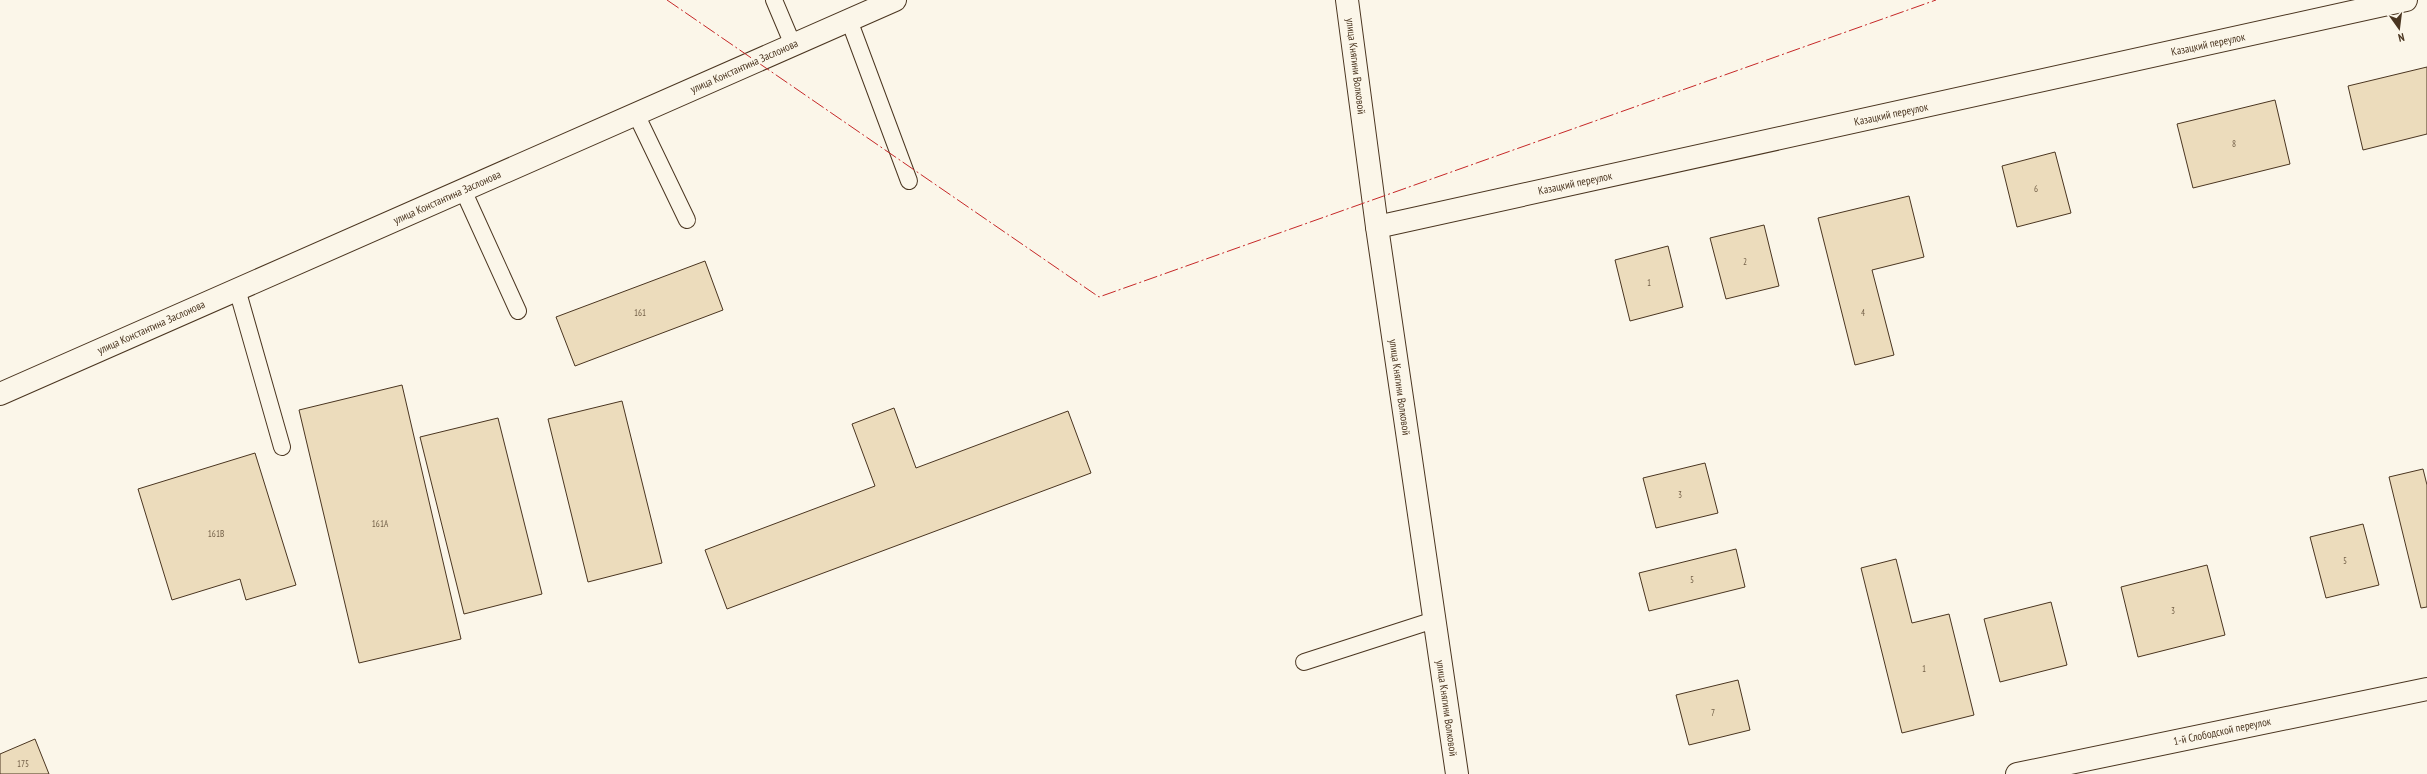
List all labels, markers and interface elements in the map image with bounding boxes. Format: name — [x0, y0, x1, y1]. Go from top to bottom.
north arrow — [2379, 8, 2419, 48]
street label: улица Княгини Волковой — [1343, 17, 1369, 115]
street label: Казацкий переулок — [2170, 29, 2247, 59]
text: N — [2397, 30, 2406, 45]
street label: улица Константина Заслонова — [688, 36, 800, 96]
street label: Казацкий переулок — [1853, 99, 1930, 129]
house number: 8 — [2232, 138, 2236, 149]
street label: улица Константина Заслонова — [391, 167, 503, 227]
street label: Казацкий переулок — [1537, 168, 1614, 198]
house number: 6 — [2034, 183, 2038, 194]
house number: 2 — [1743, 256, 1747, 267]
house number: 1 — [1647, 277, 1651, 288]
street label: улица Константина Заслонова — [95, 297, 207, 357]
house number: 161 — [634, 307, 646, 318]
house number: 4 — [1861, 307, 1865, 318]
street label: улица Княгини Волковой — [1386, 338, 1414, 436]
house number: 3 — [1678, 489, 1682, 500]
house number: 161А — [372, 518, 389, 529]
house number: 161В — [208, 528, 224, 539]
house number: 5 — [2343, 555, 2347, 566]
house number: 5 — [1690, 574, 1694, 585]
house number: 3 — [2171, 605, 2175, 616]
street label: улица Княгини Волковой — [1433, 659, 1461, 757]
house number: 1 — [1922, 663, 1926, 674]
house number: 7 — [1711, 707, 1715, 718]
street label: 1-й Слободской переулок — [2172, 714, 2273, 748]
house number: 175 — [17, 758, 29, 769]

